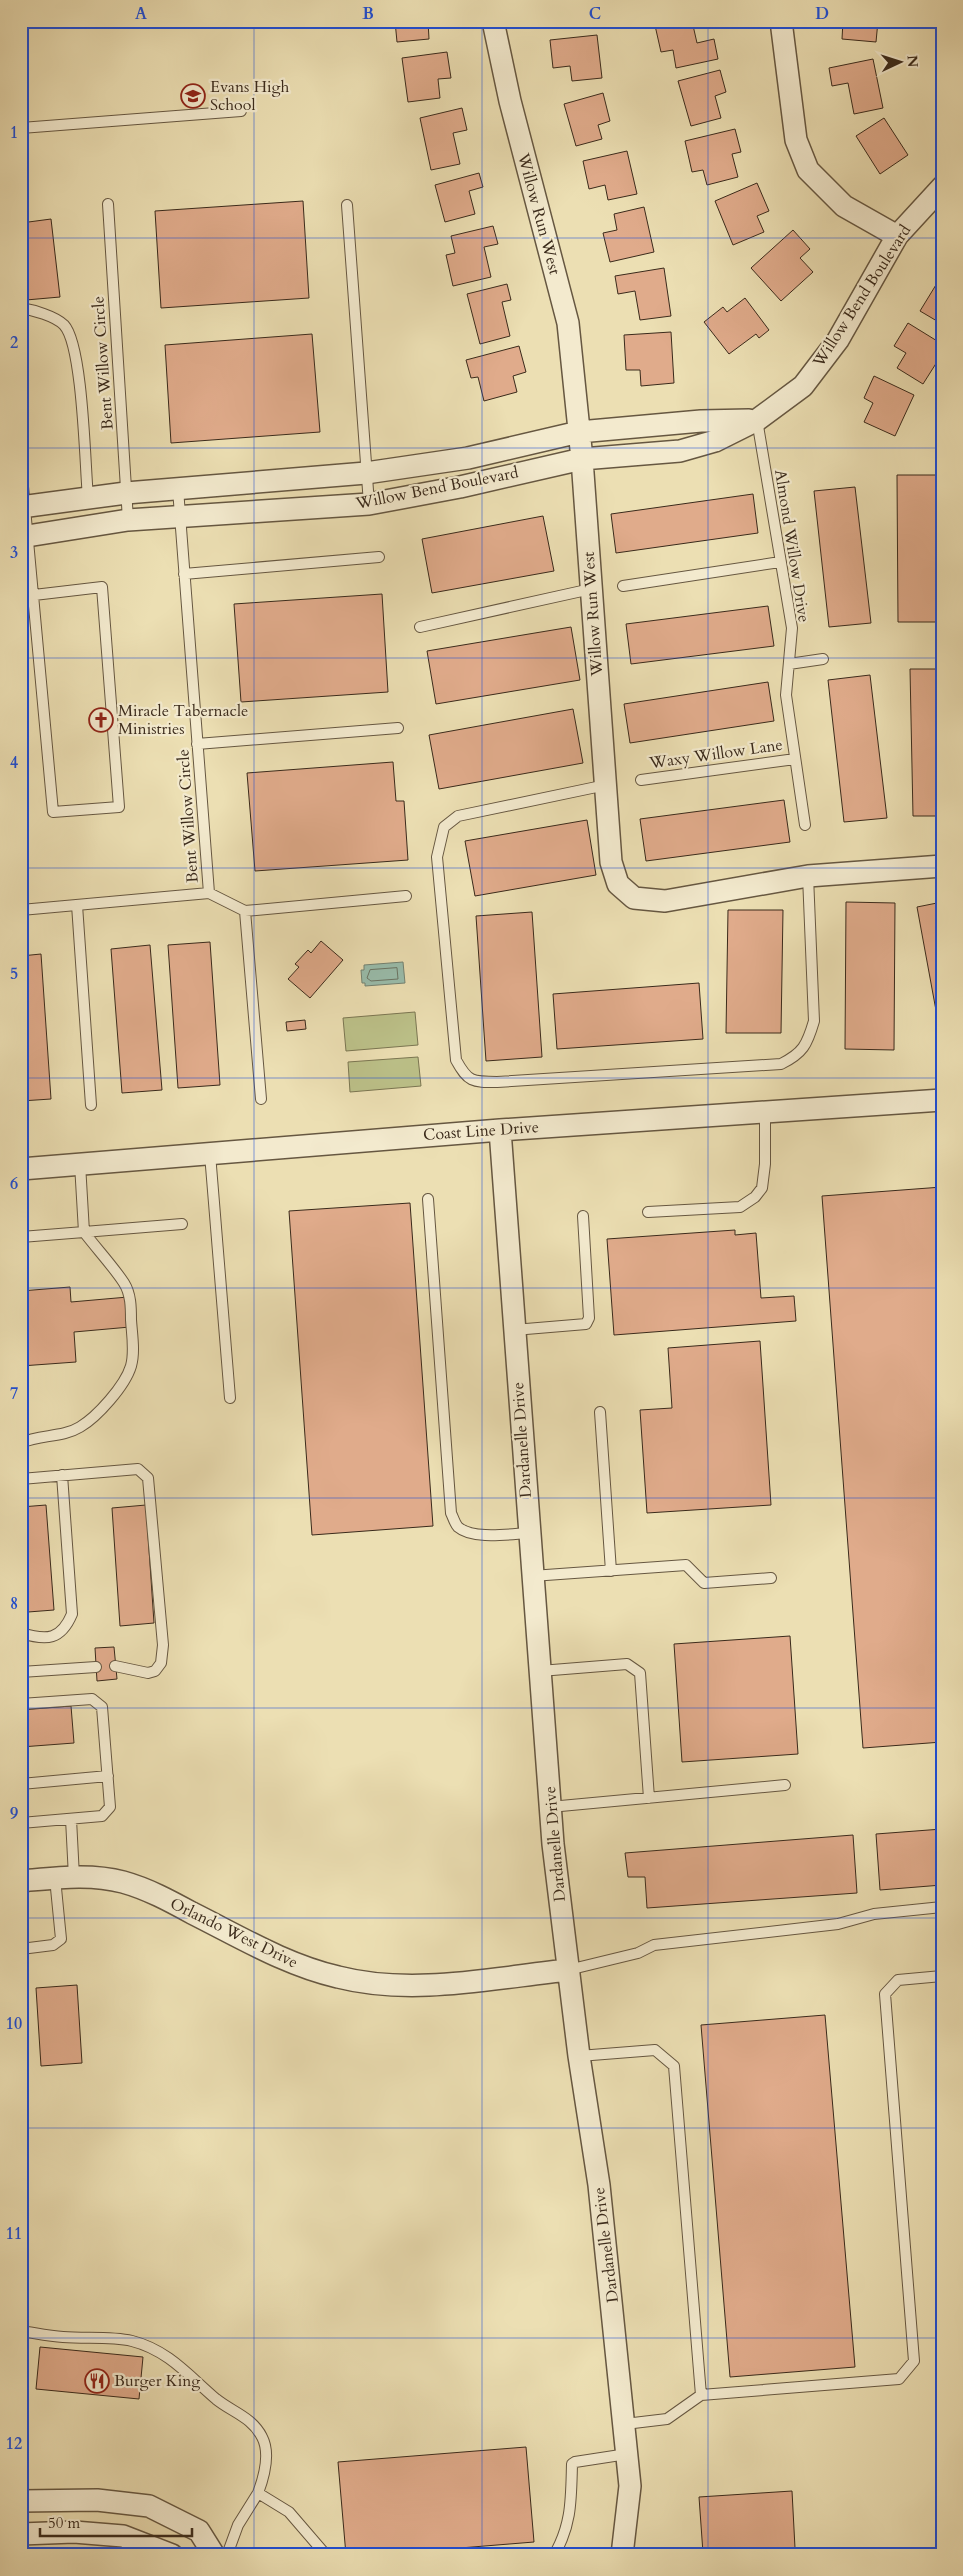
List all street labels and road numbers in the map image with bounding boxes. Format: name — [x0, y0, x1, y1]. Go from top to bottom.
street label: Willow Run West — [512, 150, 566, 277]
street label: Willow Bend Boulevard — [807, 220, 916, 372]
street label: Bent Willow Circle — [87, 295, 119, 431]
street label: Willow Bend Boulevard — [353, 461, 521, 515]
street label: Almond Willow Drive — [769, 468, 815, 624]
street label: Willow Run West — [578, 551, 608, 678]
street label: Waxy Willow Lane — [647, 734, 784, 774]
street label: Bent Willow Circle — [172, 748, 204, 884]
street label: Coast Line Drive — [422, 1116, 540, 1146]
street label: Dardanelle Drive — [507, 1381, 537, 1499]
street label: Dardanelle Drive — [539, 1785, 571, 1903]
street label: Orlando West Drive — [166, 1893, 302, 1973]
street label: Dardanelle Drive — [588, 2186, 624, 2304]

